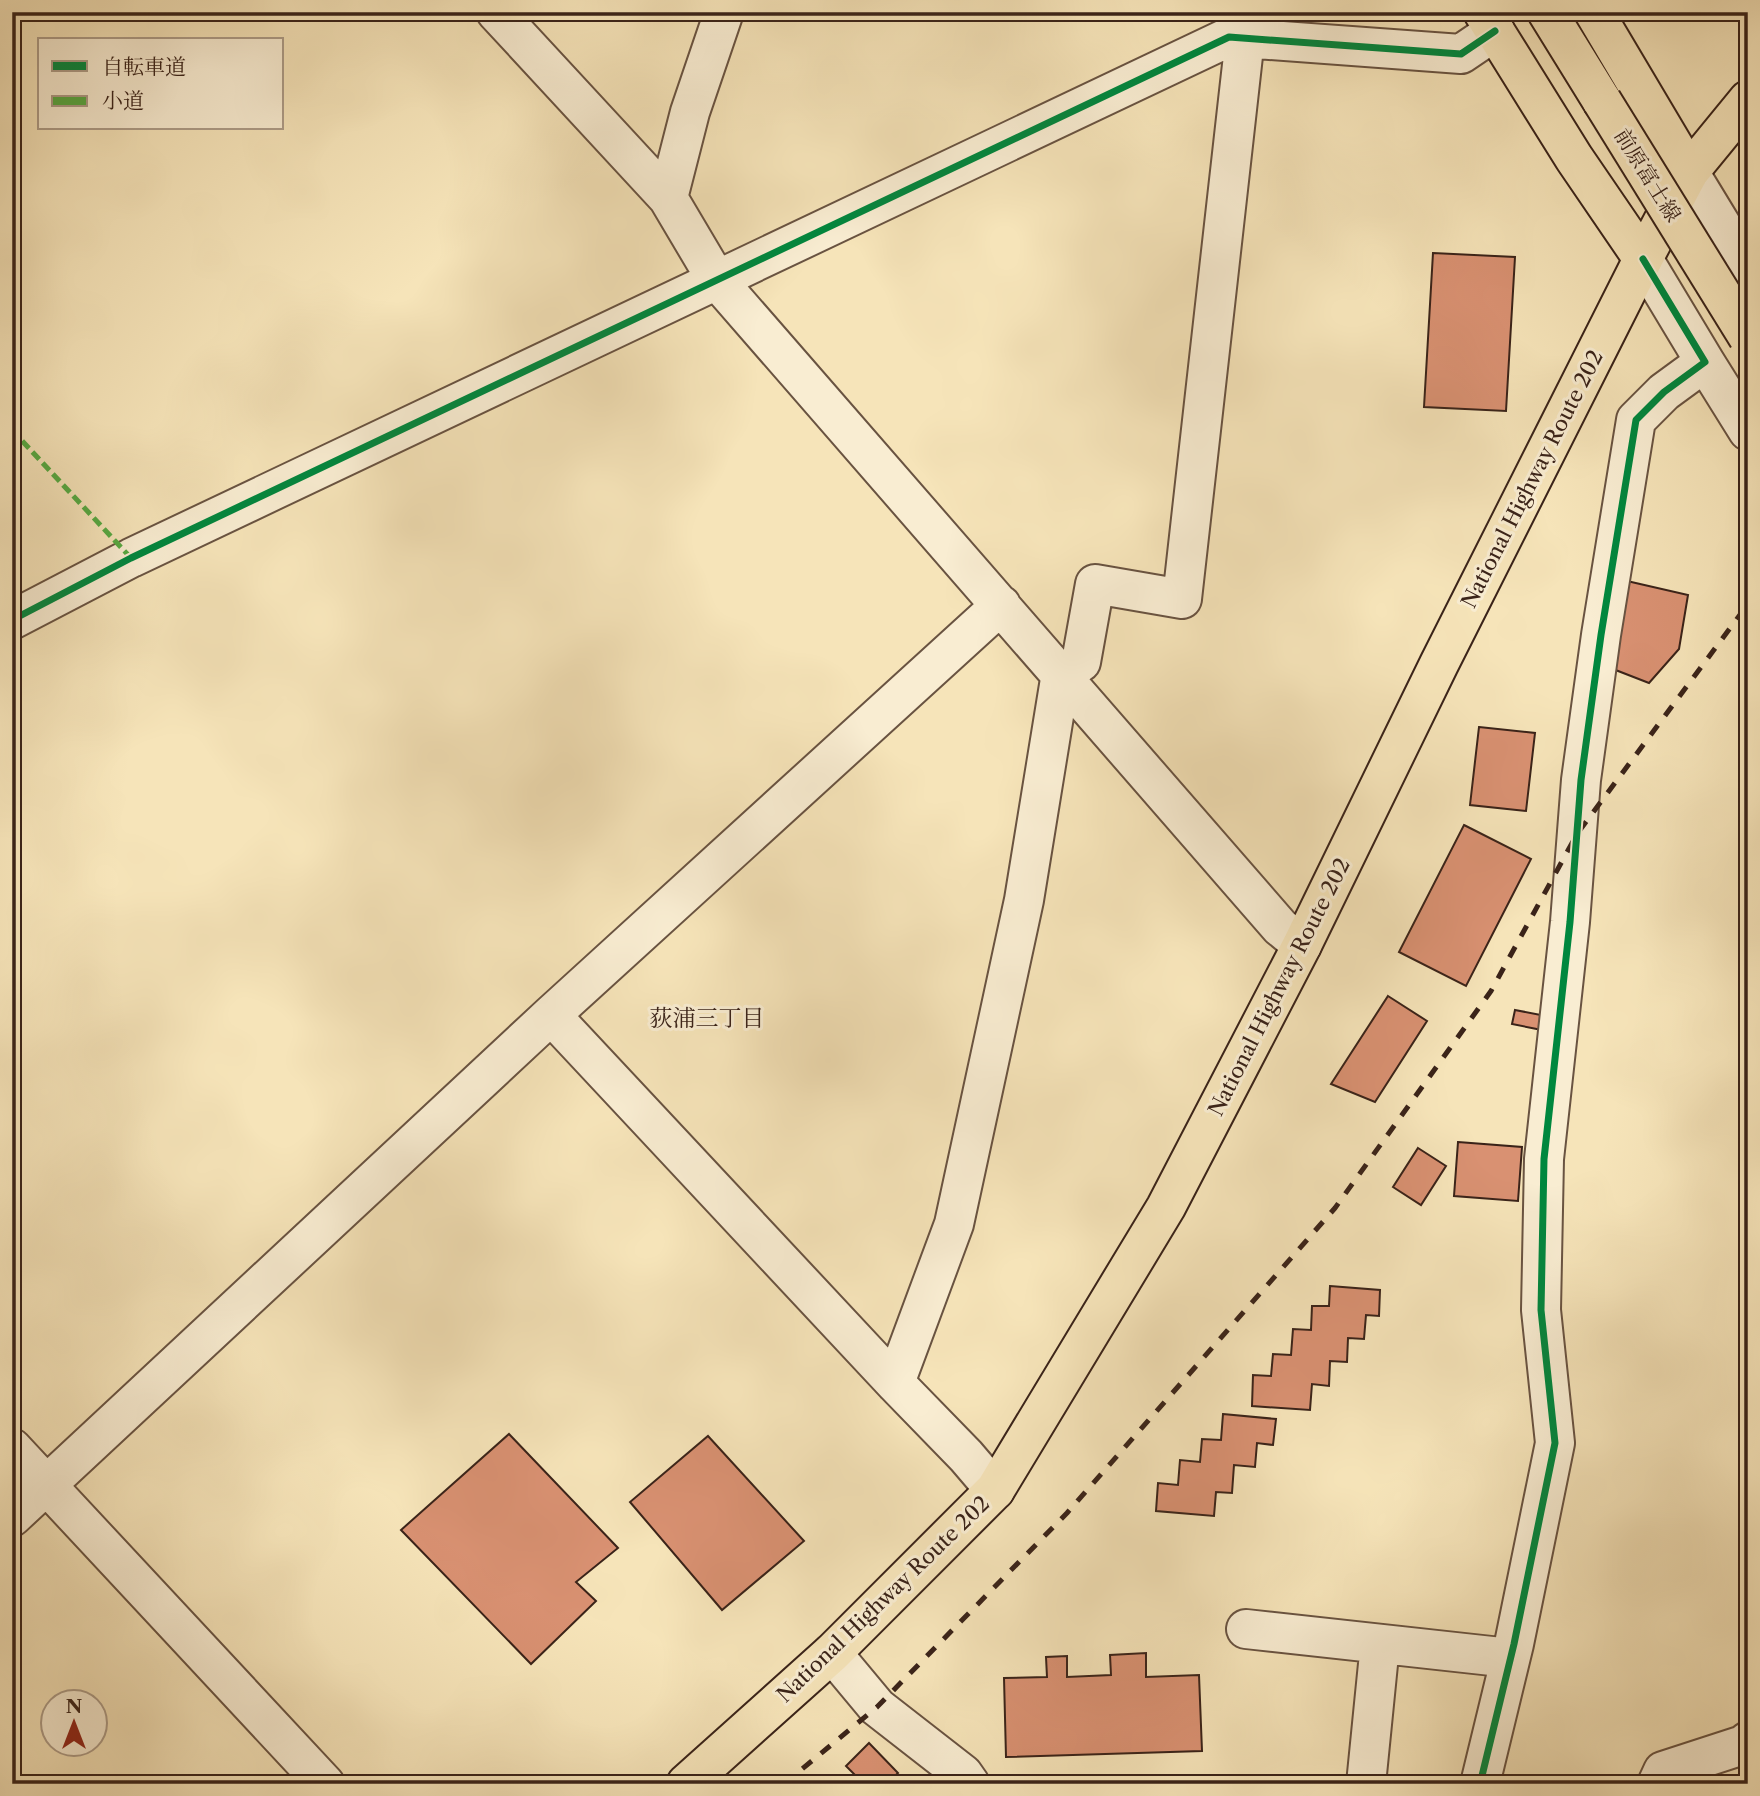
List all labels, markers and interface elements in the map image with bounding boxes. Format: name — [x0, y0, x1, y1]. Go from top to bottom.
legend — [38, 38, 284, 130]
text: 自転車道 — [102, 54, 186, 79]
text: 小道 — [102, 88, 144, 113]
street label: 前原富士線 — [1610, 124, 1686, 226]
street label: National Highway Route 202 — [1456, 346, 1608, 612]
street label: National Highway Route 202 — [1203, 854, 1355, 1120]
district label: 荻浦三丁目 — [650, 1004, 765, 1032]
street label: National Highway Route 202 — [771, 1491, 995, 1707]
north arrow — [38, 1688, 108, 1758]
text: N — [66, 1695, 82, 1718]

